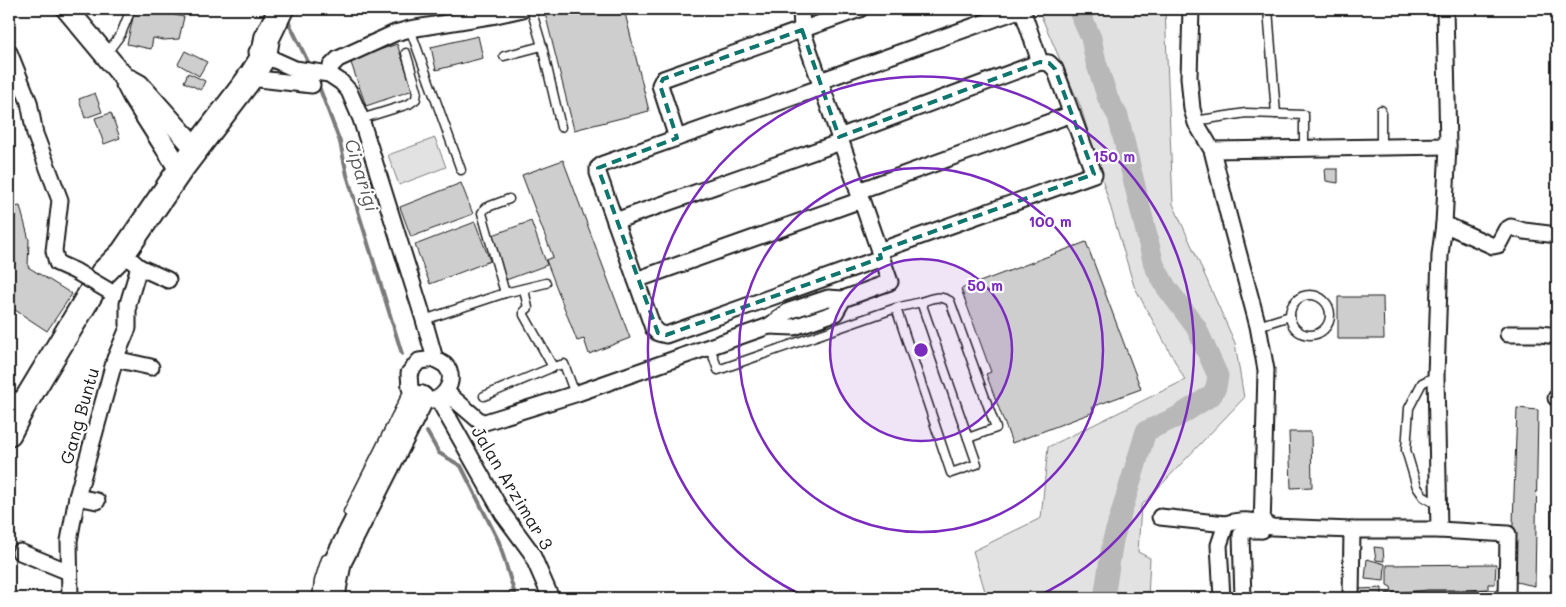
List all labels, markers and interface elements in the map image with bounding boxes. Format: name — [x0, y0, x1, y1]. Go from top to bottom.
water label: Ciparigi — [340, 135, 385, 215]
text: 150 m — [1093, 146, 1135, 166]
text: 100 m — [1028, 211, 1072, 231]
text: 50 m — [967, 275, 1003, 295]
centre of rings — [912, 341, 930, 359]
street label: Gang Buntu — [54, 365, 104, 467]
street label: Jalan Arzimar 3 — [466, 421, 559, 554]

